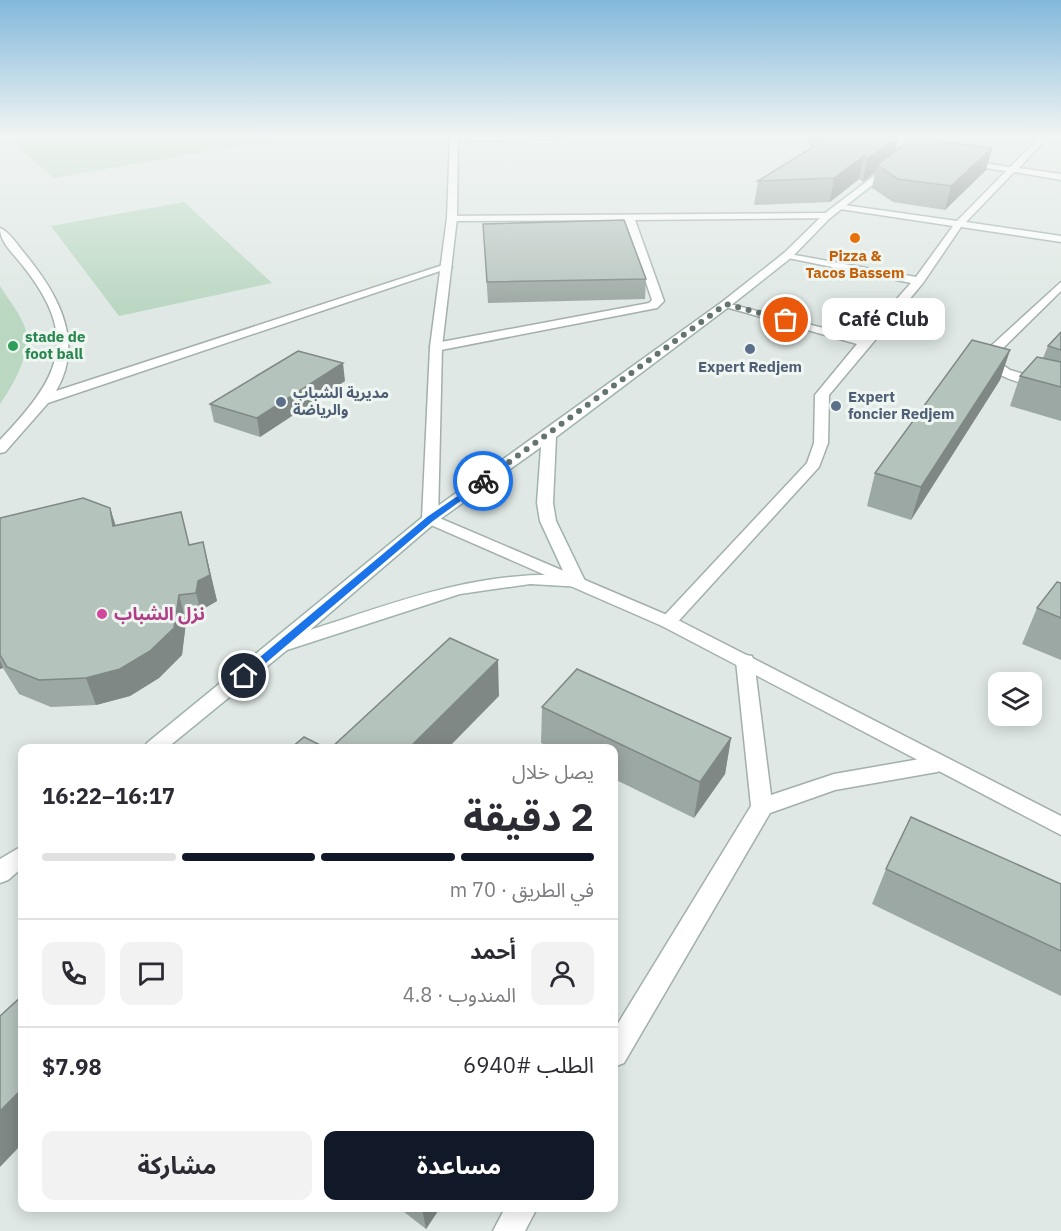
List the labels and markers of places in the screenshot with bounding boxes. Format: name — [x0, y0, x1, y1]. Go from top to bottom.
marker: Pizza & Tacos Bassem — [848, 231, 862, 245]
place label: Pizza & Tacos Bassem — [806, 246, 904, 282]
pin — [760, 294, 811, 345]
callout: Café Club — [822, 299, 945, 341]
place label: stade de foot ball — [25, 327, 85, 363]
marker: stade de foot ball — [6, 339, 20, 353]
marker: Expert Redjem — [743, 342, 757, 356]
place label: Expert Redjem — [698, 357, 802, 376]
place label: مديرية الشباب والرياضة — [293, 383, 389, 419]
place label: Expert foncier Redjem — [848, 387, 954, 423]
marker: مديرية الشباب والرياضة — [274, 395, 288, 409]
marker: Expert foncier Redjem — [829, 399, 843, 413]
place label: نزل الشباب — [114, 602, 205, 625]
marker: نزل الشباب — [95, 607, 109, 621]
pin — [218, 650, 269, 701]

